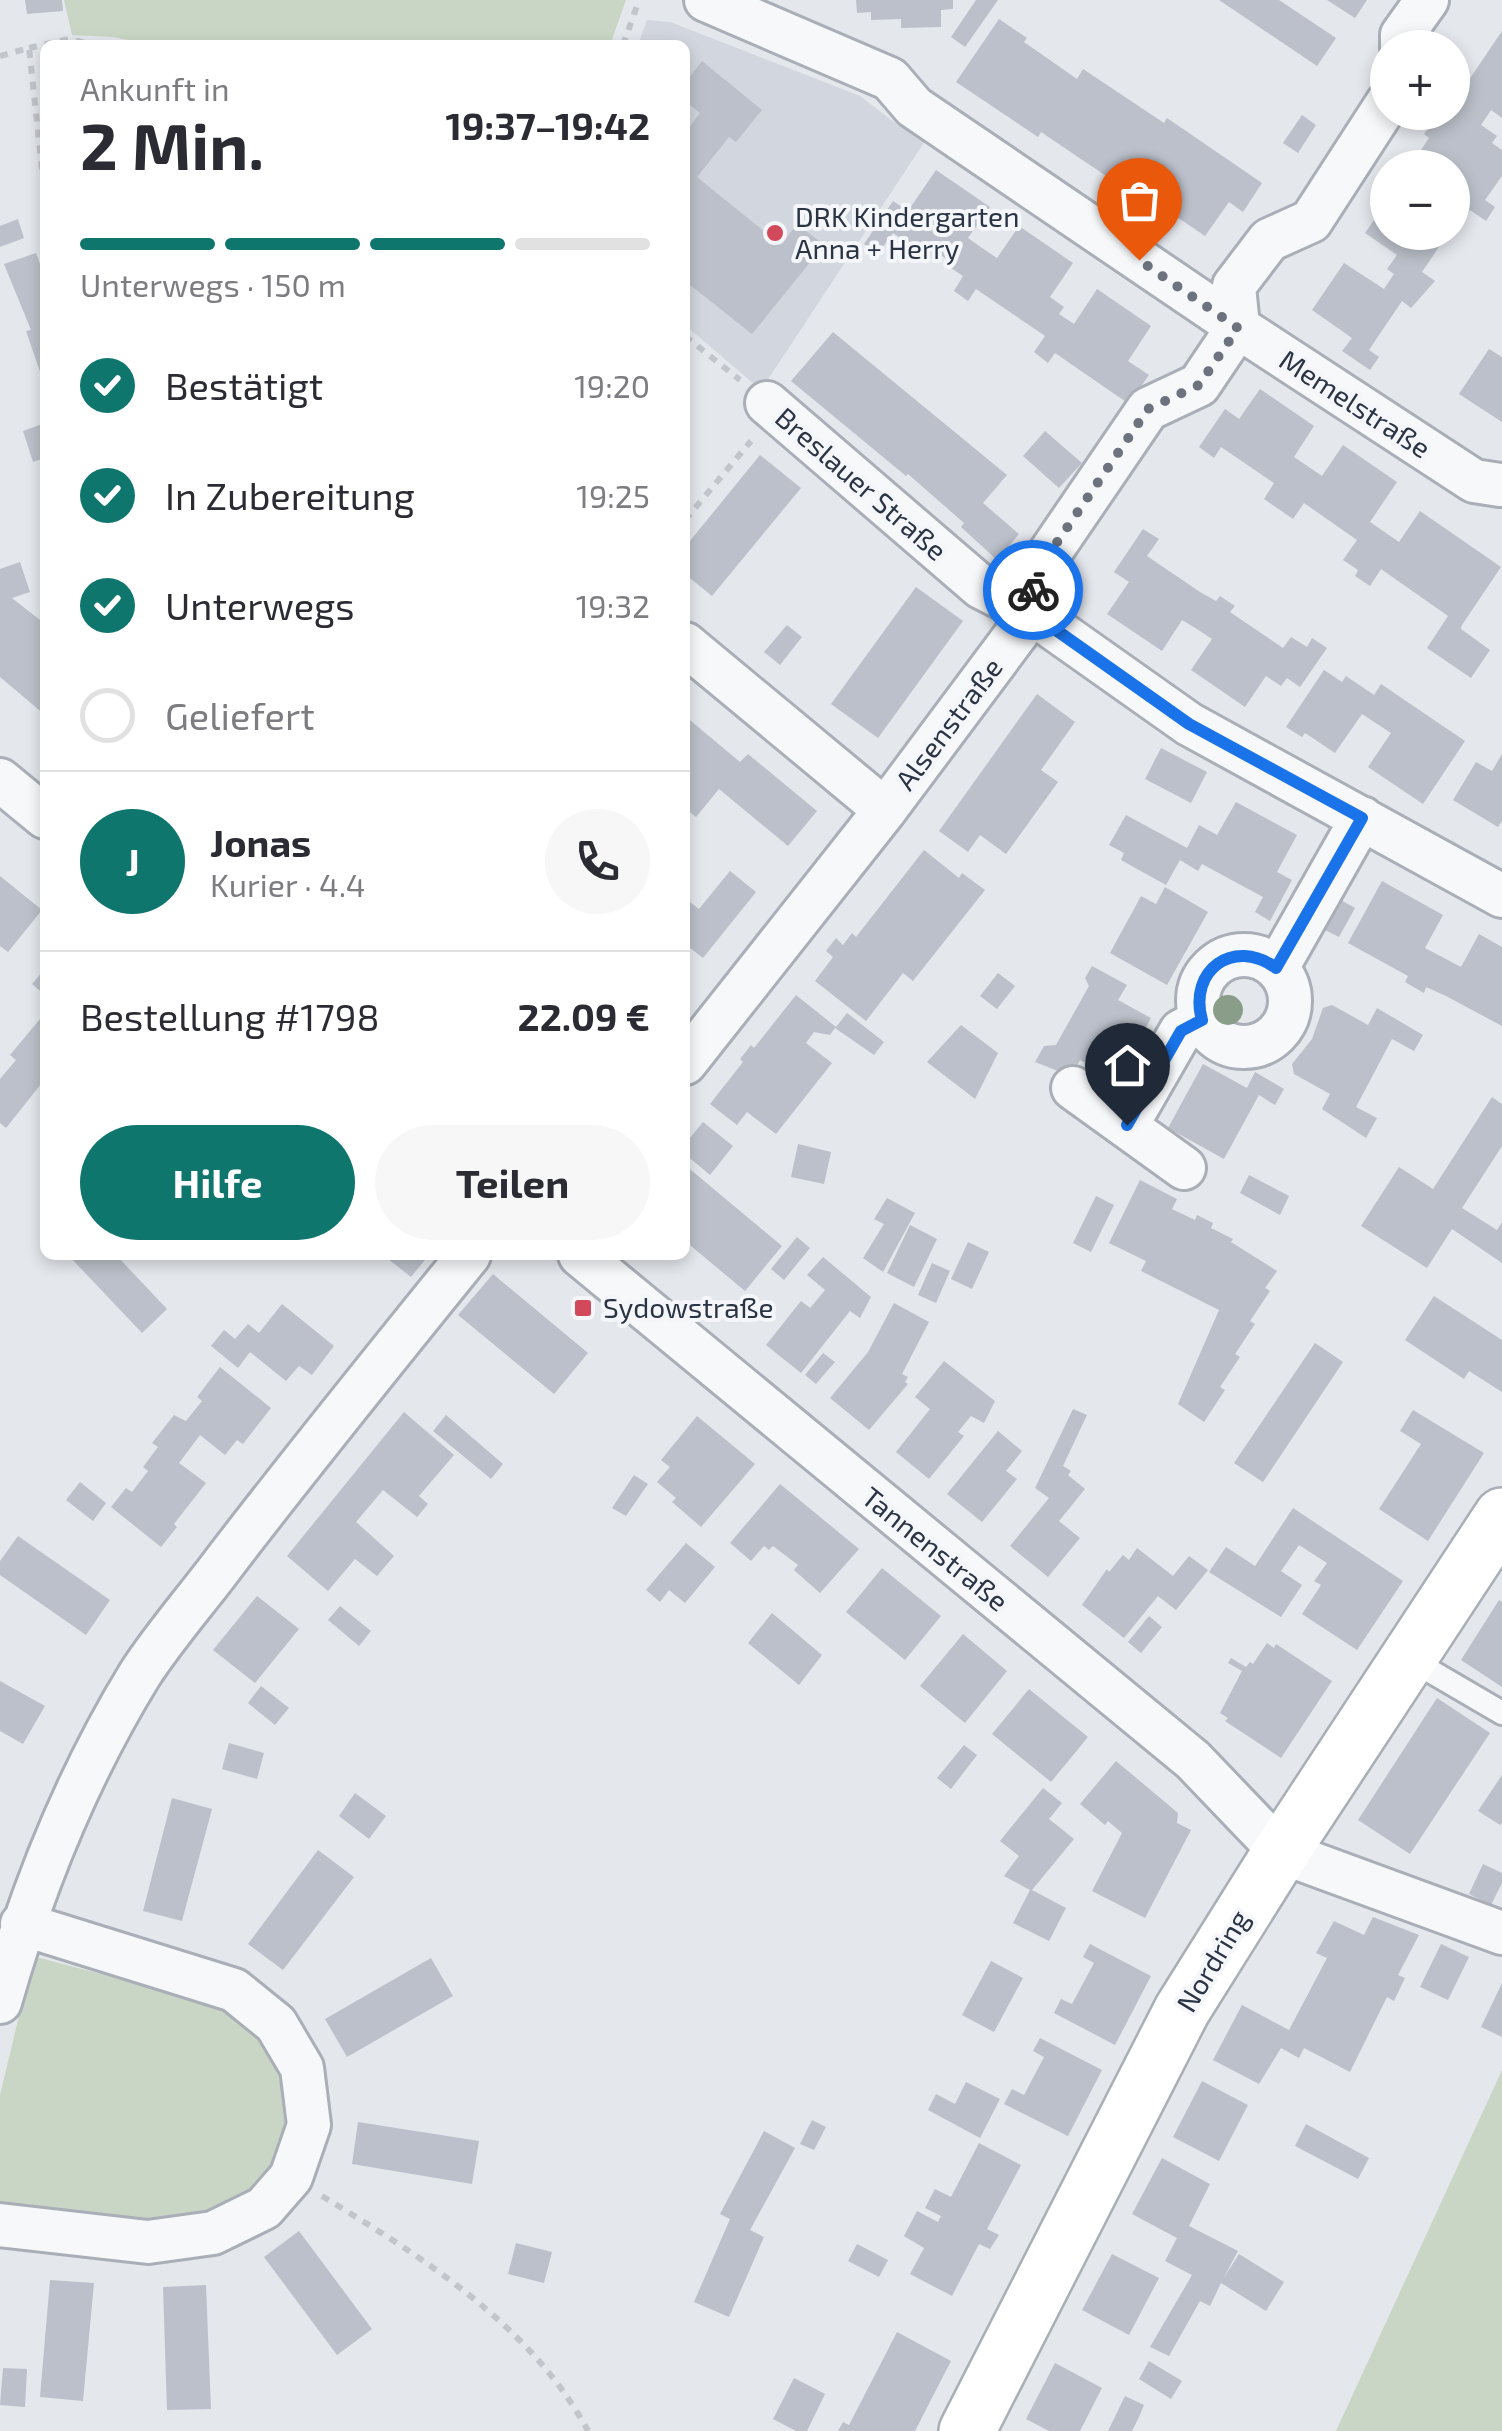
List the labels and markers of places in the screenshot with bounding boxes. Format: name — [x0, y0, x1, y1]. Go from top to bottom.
pin — [1097, 158, 1182, 261]
place label: DRK Kindergarten Anna + Herry — [795, 199, 1019, 265]
marker: DRK Kindergarten Anna + Herry — [764, 222, 786, 244]
pin — [1085, 1023, 1170, 1126]
place label: Sydowstraße — [603, 1290, 774, 1324]
marker: Sydowstraße — [572, 1297, 594, 1319]

